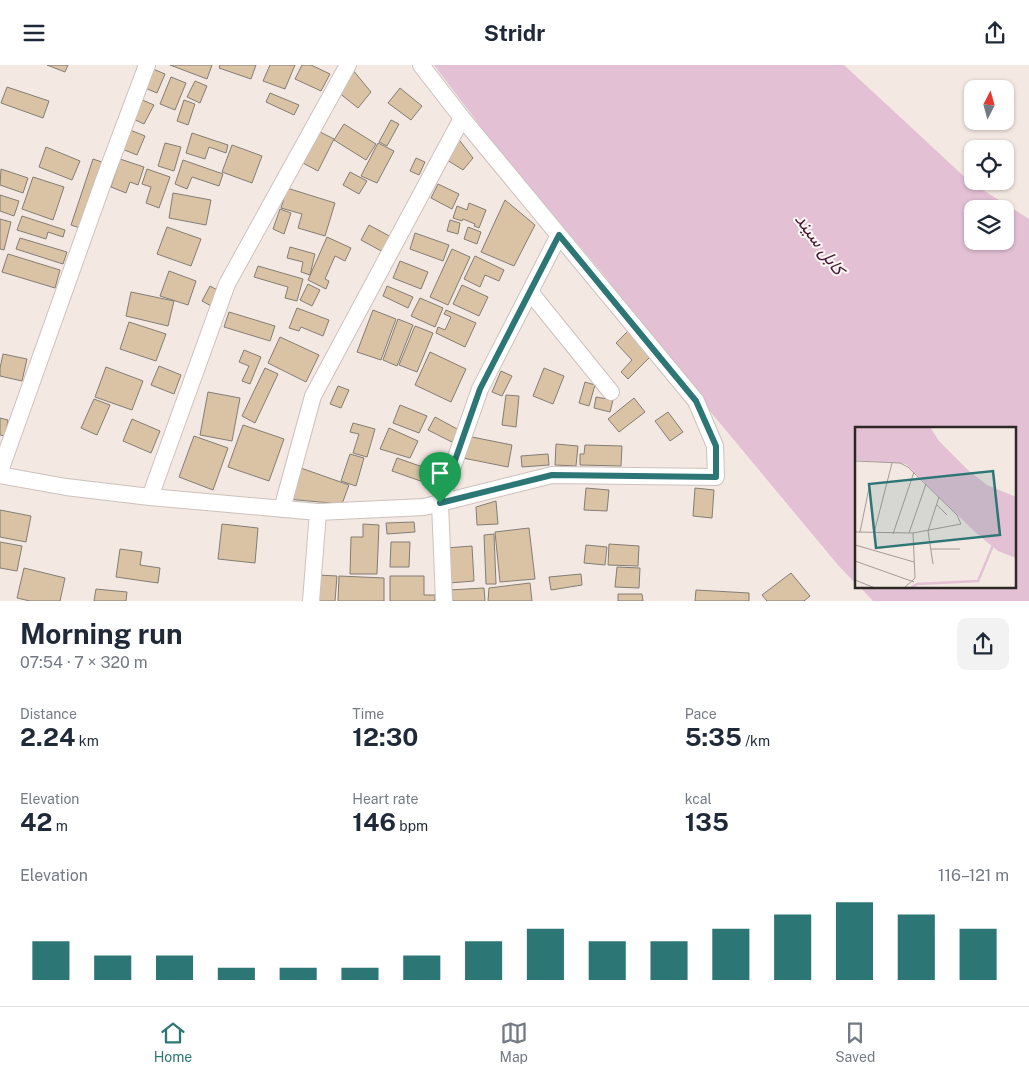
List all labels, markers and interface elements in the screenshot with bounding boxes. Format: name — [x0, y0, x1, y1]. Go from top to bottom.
icon: menu — [20, 19, 48, 47]
icon: share — [981, 19, 1009, 47]
text: Stridr — [484, 20, 545, 46]
north arrow — [964, 80, 1014, 130]
map controls — [964, 80, 1014, 250]
button: locate — [964, 140, 1014, 190]
button: layers — [964, 200, 1014, 250]
water label: کابل سيند — [790, 209, 851, 282]
inset map — [855, 427, 1016, 589]
pin — [419, 452, 461, 503]
icon: arrive — [426, 459, 454, 487]
text: Morning run — [20, 617, 183, 650]
button: share — [957, 618, 1009, 670]
text: 07:54 · 7 × 320 m — [20, 653, 148, 672]
text: Distance — [20, 706, 77, 722]
text: Time — [352, 706, 384, 722]
text: Pace — [685, 706, 717, 722]
text: 2.24 — [20, 722, 75, 752]
text: 12:30 — [352, 722, 418, 752]
text: 5:35 — [685, 722, 742, 752]
text: km — [75, 733, 99, 749]
text: /km — [742, 733, 770, 749]
text: Elevation — [20, 791, 79, 807]
text: Heart rate — [352, 791, 419, 807]
text: kcal — [685, 791, 712, 807]
text: 42 — [20, 807, 52, 837]
text: 146 — [352, 807, 396, 837]
text: 135 — [685, 807, 729, 837]
text: m — [52, 818, 68, 834]
text: bpm — [396, 818, 428, 834]
text: Elevation — [20, 866, 88, 885]
text: 116–121 m — [938, 866, 1009, 885]
tab: Home — [154, 1019, 192, 1065]
tab: Map — [500, 1019, 528, 1065]
tab: Saved — [835, 1019, 875, 1065]

